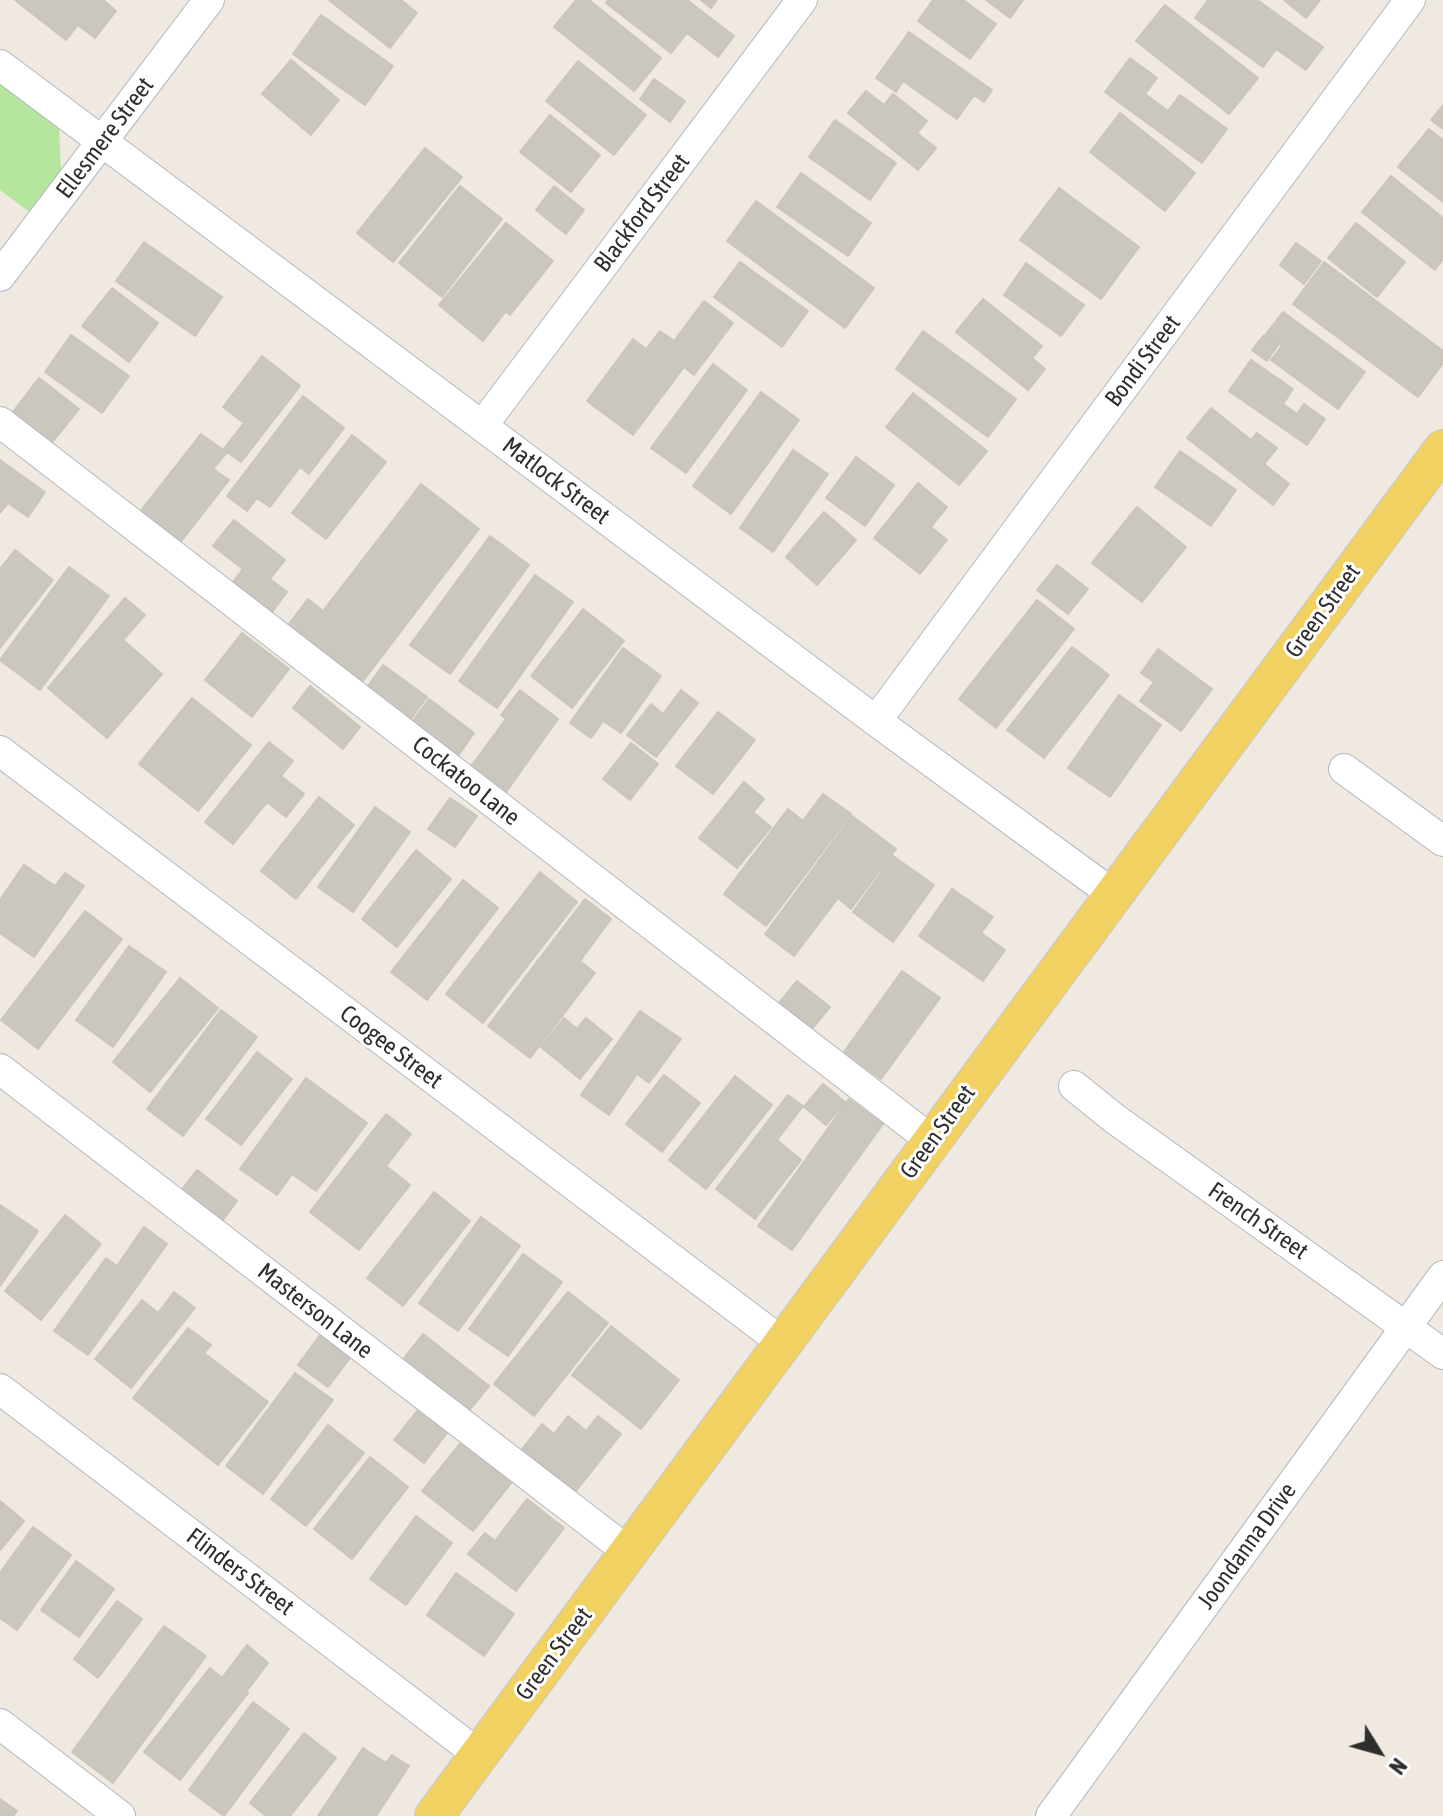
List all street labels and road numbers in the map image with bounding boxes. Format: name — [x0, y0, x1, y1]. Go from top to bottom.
street label: Ellesmere Street — [50, 72, 160, 204]
street label: Blackford Street — [588, 148, 696, 278]
street label: Bondi Street — [1099, 310, 1187, 412]
street label: Matlock Street — [497, 431, 615, 531]
street label: Green Street — [1279, 558, 1367, 664]
street label: Cockatoo Lane — [407, 730, 525, 832]
street label: Coogee Street — [334, 999, 448, 1095]
street label: Green Street — [894, 1079, 982, 1185]
street label: French Street — [1203, 1176, 1313, 1266]
street label: Masterson Lane — [252, 1257, 378, 1365]
street label: Joondanna Drive — [1192, 1477, 1302, 1615]
street label: Flinders Street — [181, 1522, 299, 1622]
street label: Green Street — [510, 1602, 598, 1706]

